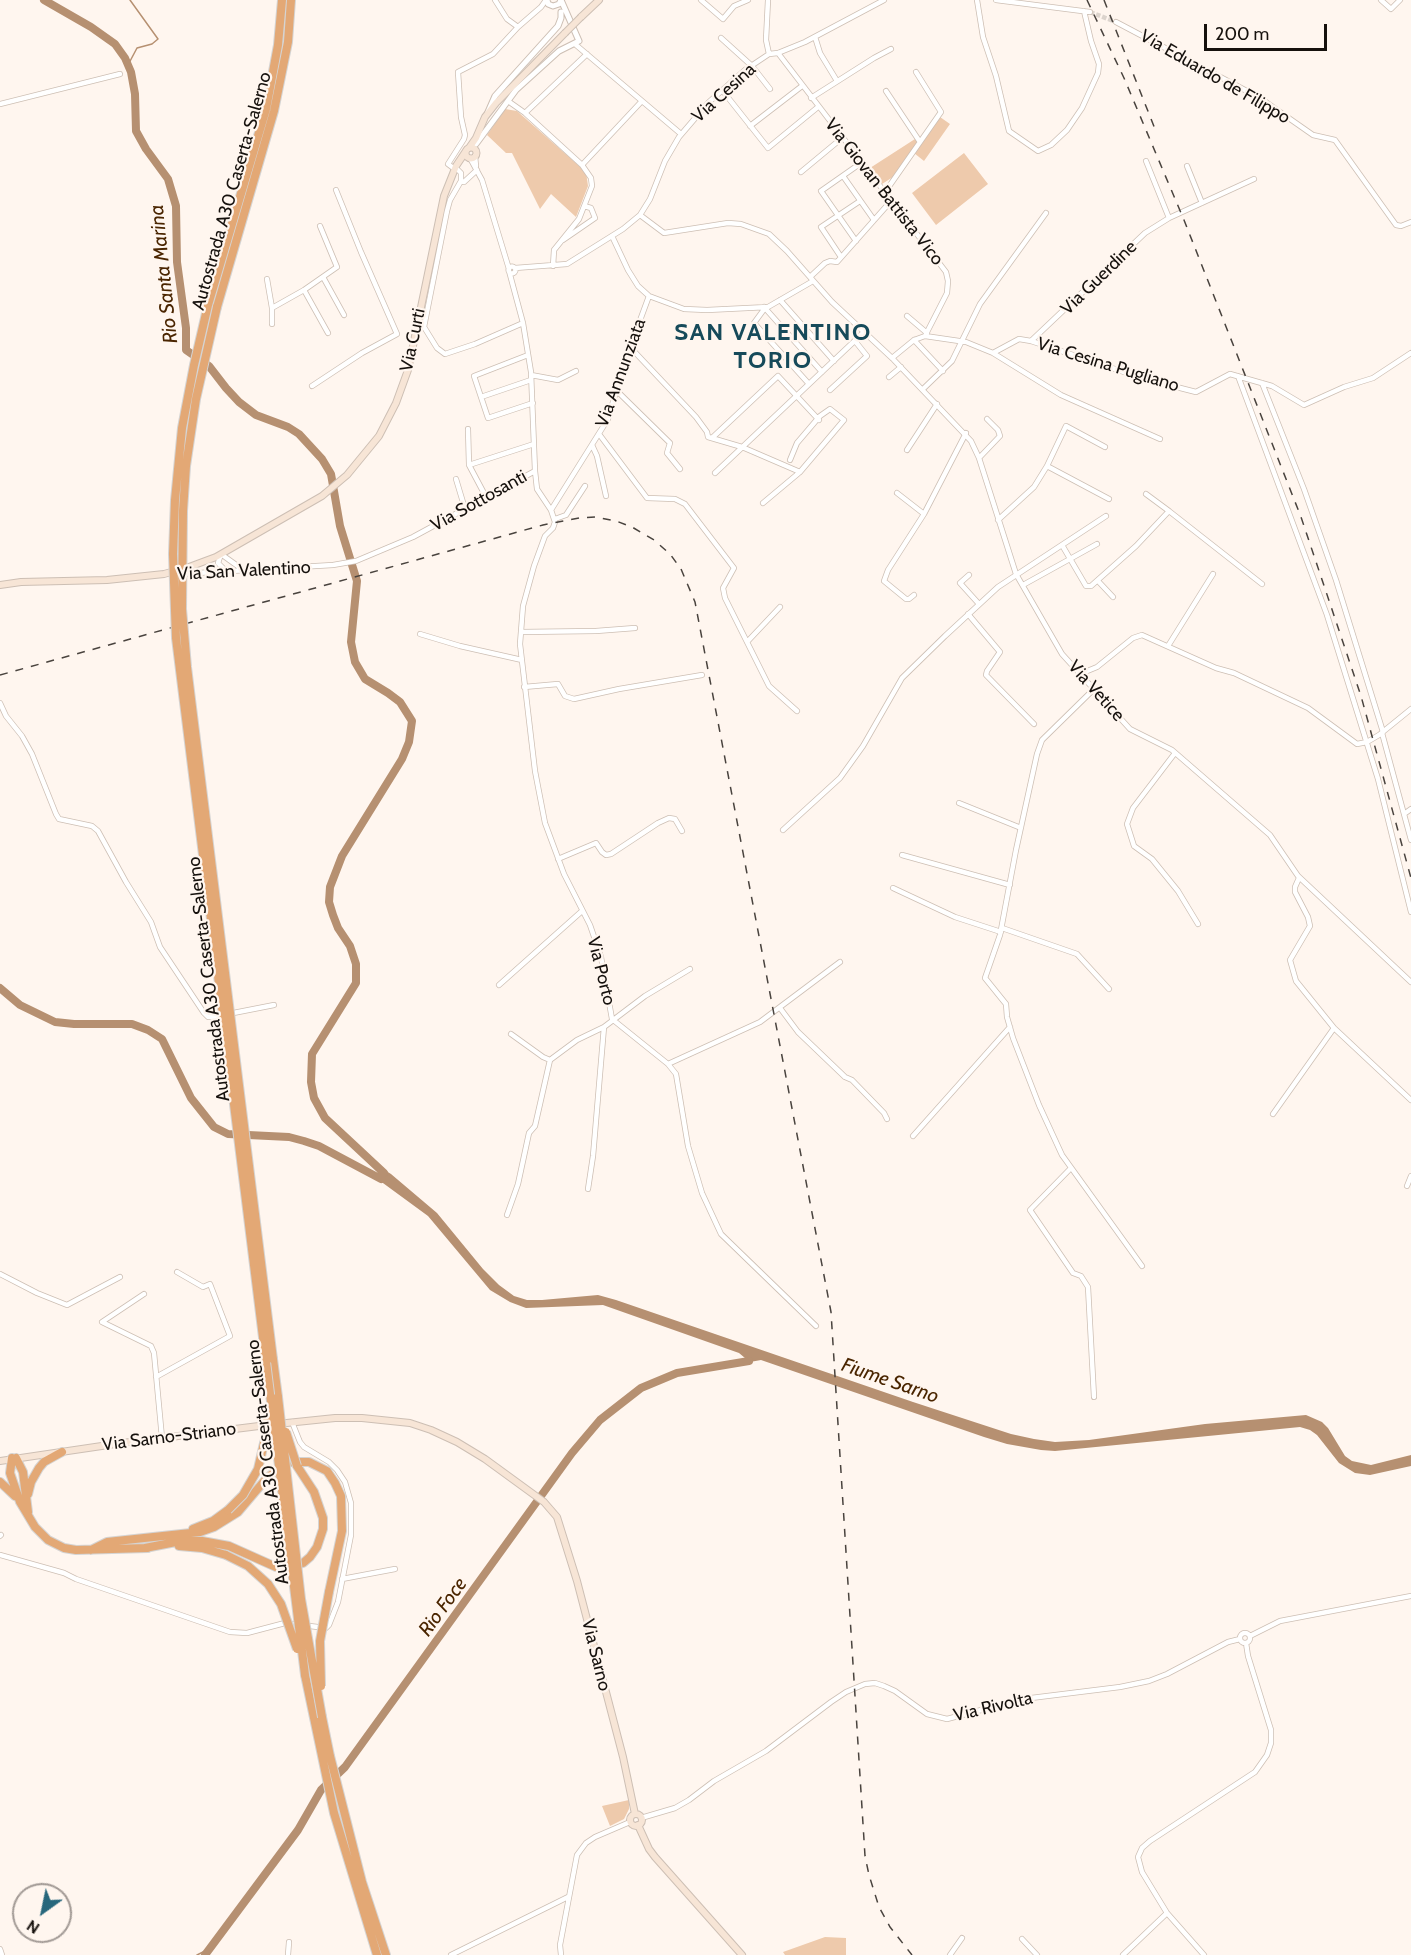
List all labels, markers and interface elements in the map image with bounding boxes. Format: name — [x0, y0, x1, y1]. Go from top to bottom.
scale bar — [1207, 12, 1330, 50]
text: 200 m — [1215, 23, 1269, 45]
street label: Via Eduardo de Filippo — [1136, 25, 1294, 129]
street label: Via Cesina — [688, 59, 760, 127]
street label: Autostrada A30 Caserta-Salerno — [188, 70, 276, 312]
street label: Via Giovan Battista Vico — [820, 114, 948, 270]
water label: Rio Santa Marina — [145, 203, 183, 345]
street label: Via Guerdine — [1056, 236, 1142, 320]
street label: Via Curti — [396, 306, 430, 374]
street label: Via Annunziata — [591, 316, 651, 430]
district label: SAN VALENTINO TORIO — [674, 319, 872, 375]
street label: Via Cesina Pugliano — [1034, 333, 1182, 397]
street label: Via Sottosanti — [427, 466, 531, 536]
street label: Via San Valentino — [177, 557, 311, 585]
street label: Via Vetice — [1063, 656, 1129, 726]
street label: Autostrada A30 Caserta-Salerno — [183, 855, 235, 1103]
street label: Via Porto — [582, 935, 620, 1007]
street label: Autostrada A30 Caserta-Salerno — [242, 1338, 294, 1586]
water label: Fiume Sarno — [838, 1353, 942, 1409]
street label: Via Sarno-Striano — [101, 1418, 237, 1456]
water label: Rio Foce — [414, 1573, 472, 1641]
street label: Via Sarno — [577, 1617, 615, 1693]
street label: Via Rivolta — [951, 1687, 1035, 1727]
north arrow — [12, 1883, 72, 1943]
text: N — [23, 1916, 43, 1938]

